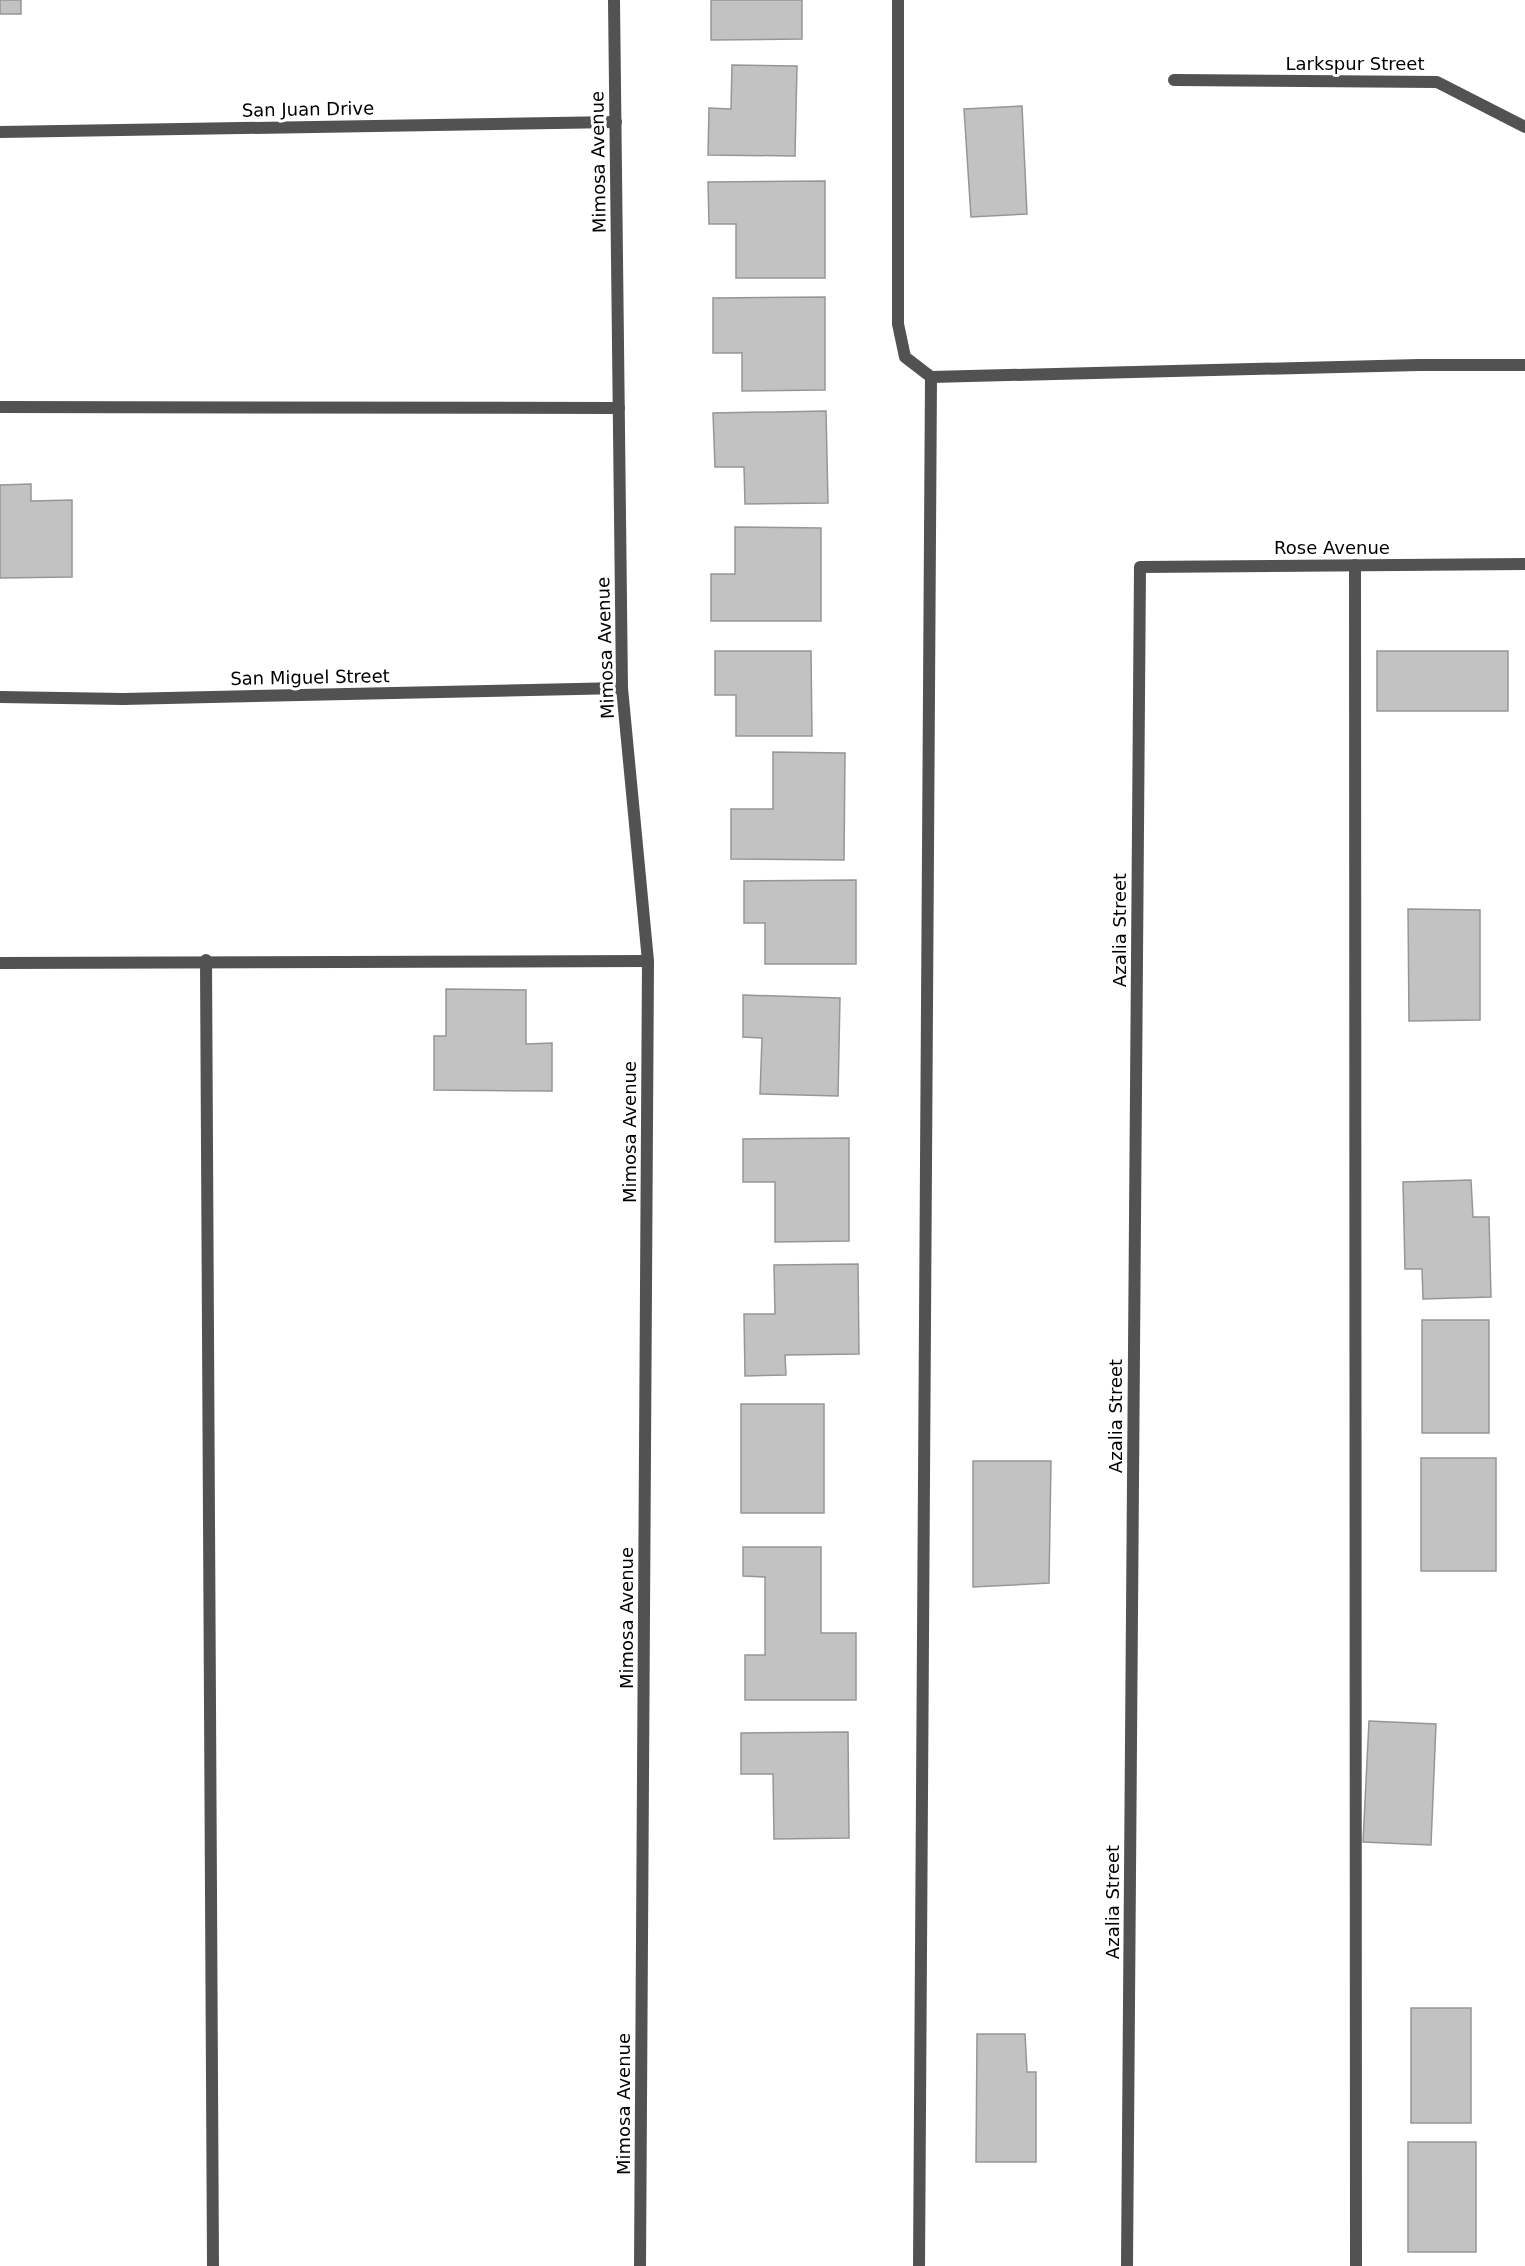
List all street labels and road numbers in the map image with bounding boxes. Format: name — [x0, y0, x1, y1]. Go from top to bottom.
street label: Larkspur Street — [1286, 53, 1424, 74]
street label: Mimosa Avenue — [586, 91, 610, 233]
street label: San Juan Drive — [242, 97, 374, 121]
street label: Rose Avenue — [1274, 537, 1390, 558]
street label: Mimosa Avenue — [592, 577, 618, 719]
street label: San Miguel Street — [230, 665, 390, 689]
street label: Azalia Street — [1109, 873, 1130, 987]
street label: Mimosa Avenue — [619, 1061, 640, 1203]
street label: Azalia Street — [1105, 1359, 1126, 1473]
street label: Mimosa Avenue — [616, 1547, 637, 1689]
street label: Azalia Street — [1102, 1845, 1123, 1959]
street label: Mimosa Avenue — [613, 2033, 634, 2175]

